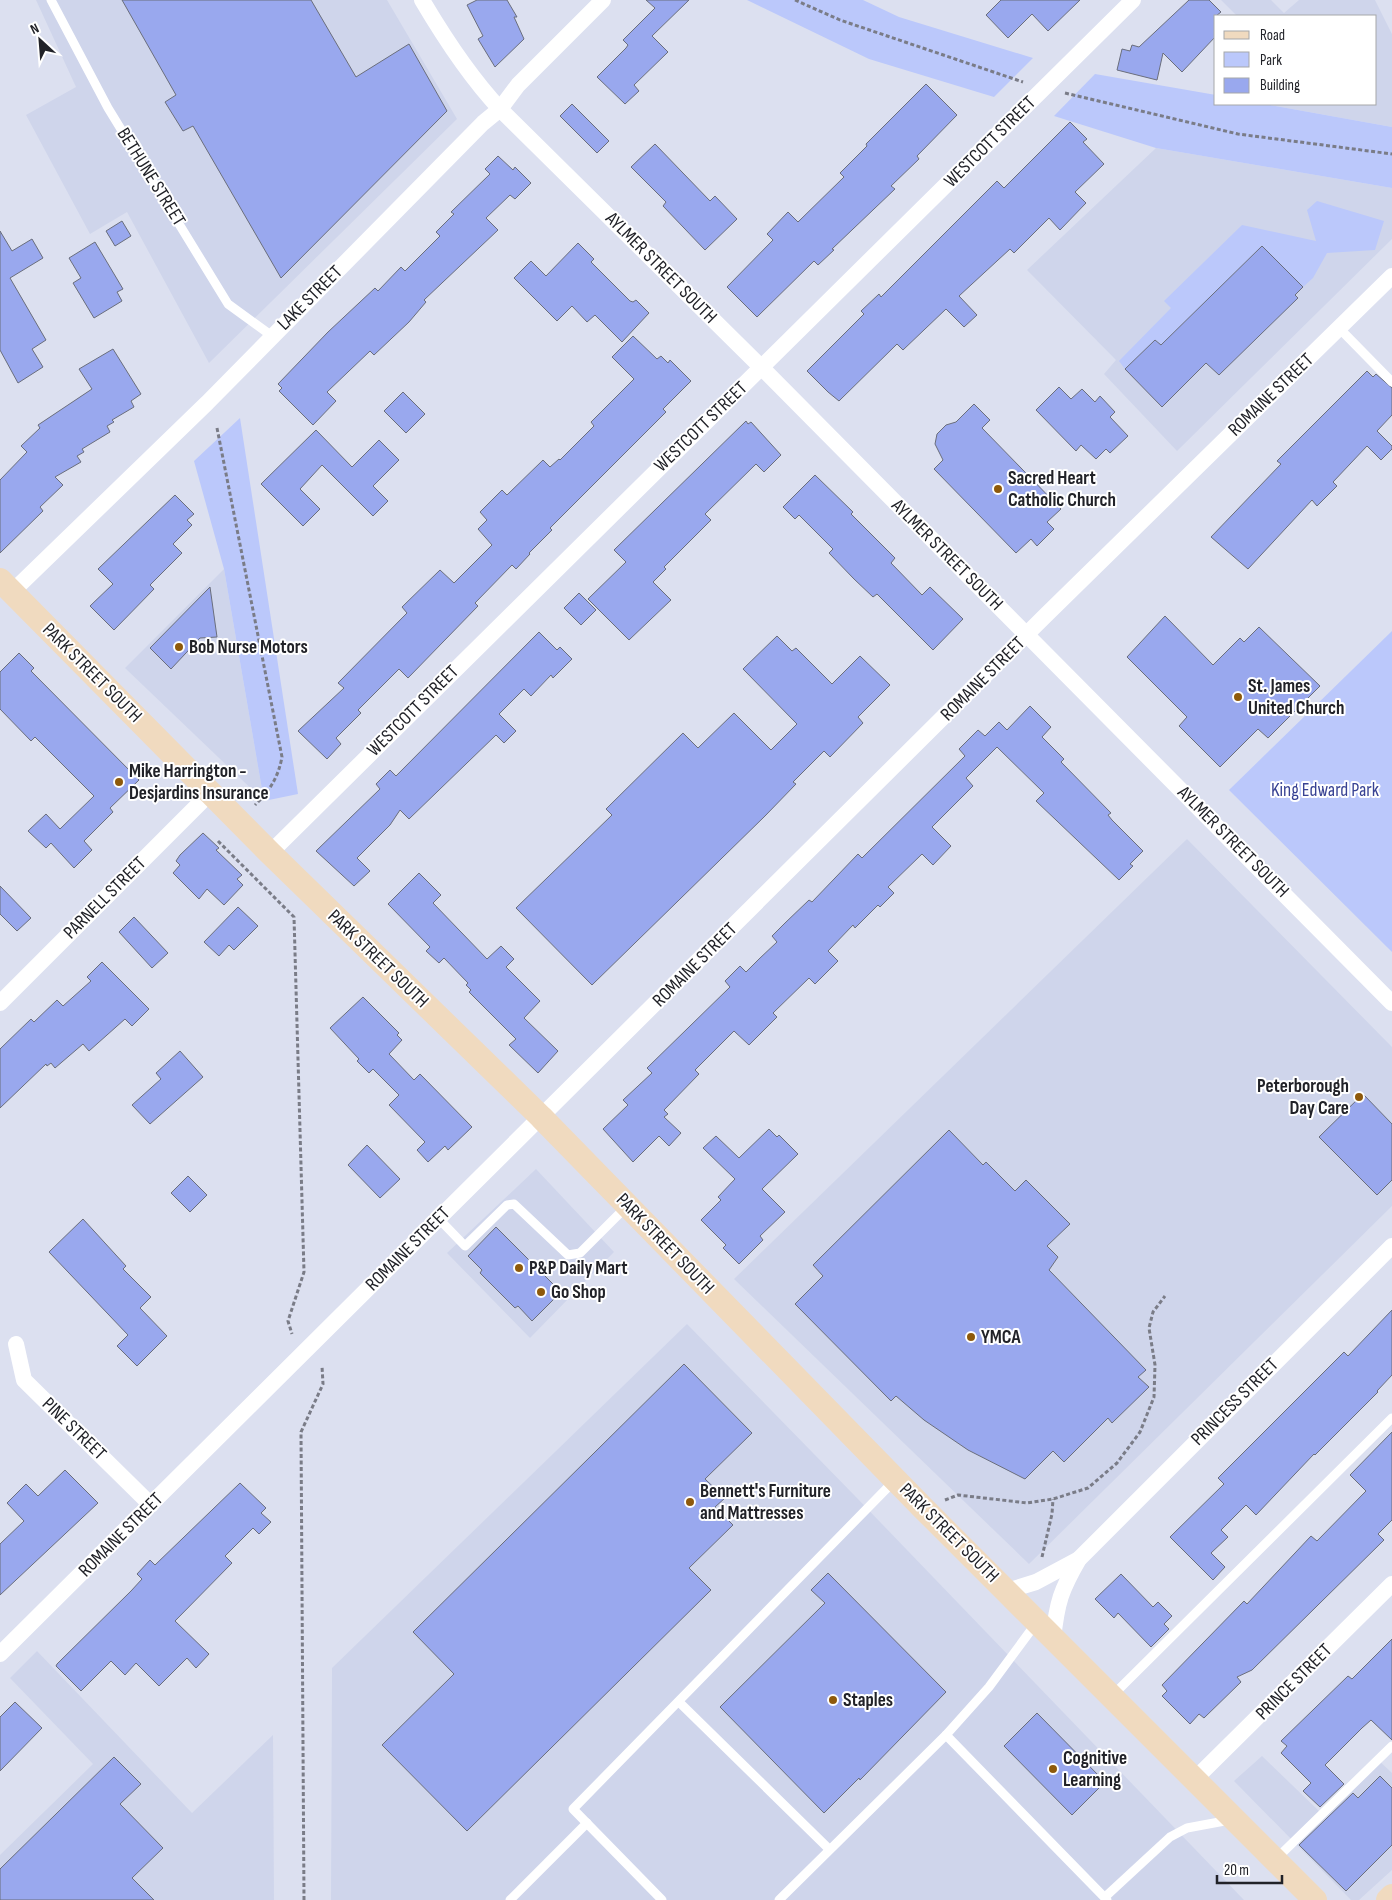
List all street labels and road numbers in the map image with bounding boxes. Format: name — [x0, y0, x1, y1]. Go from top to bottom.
street label: WESTCOTT STREET — [939, 91, 1041, 193]
street label: BETHUNE STREET — [112, 124, 190, 231]
street label: AYLMER STREET SOUTH — [600, 207, 722, 329]
street label: LAKE STREET — [273, 260, 348, 335]
street label: ROMAINE STREET — [1224, 348, 1319, 441]
street label: WESTCOTT STREET — [650, 377, 752, 477]
street label: AYLMER STREET SOUTH — [886, 494, 1008, 616]
street label: PARK STREET SOUTH — [37, 618, 147, 728]
street label: ROMAINE STREET — [936, 632, 1030, 726]
street label: WESTCOTT STREET — [362, 660, 464, 762]
street label: AYLMER STREET SOUTH — [1172, 781, 1294, 903]
street label: PARNELL STREET — [59, 852, 151, 944]
street label: PARK STREET SOUTH — [323, 905, 433, 1013]
street label: ROMAINE STREET — [648, 918, 742, 1012]
street label: PARK STREET SOUTH — [611, 1189, 719, 1299]
street label: ROMAINE STREET — [361, 1202, 455, 1296]
street label: PRINCESS STREET — [1186, 1353, 1284, 1451]
street label: PINE STREET — [37, 1393, 111, 1465]
street label: PARK STREET SOUTH — [894, 1478, 1004, 1588]
street label: ROMAINE STREET — [74, 1488, 168, 1582]
street label: PRINCE STREET — [1251, 1639, 1337, 1725]

